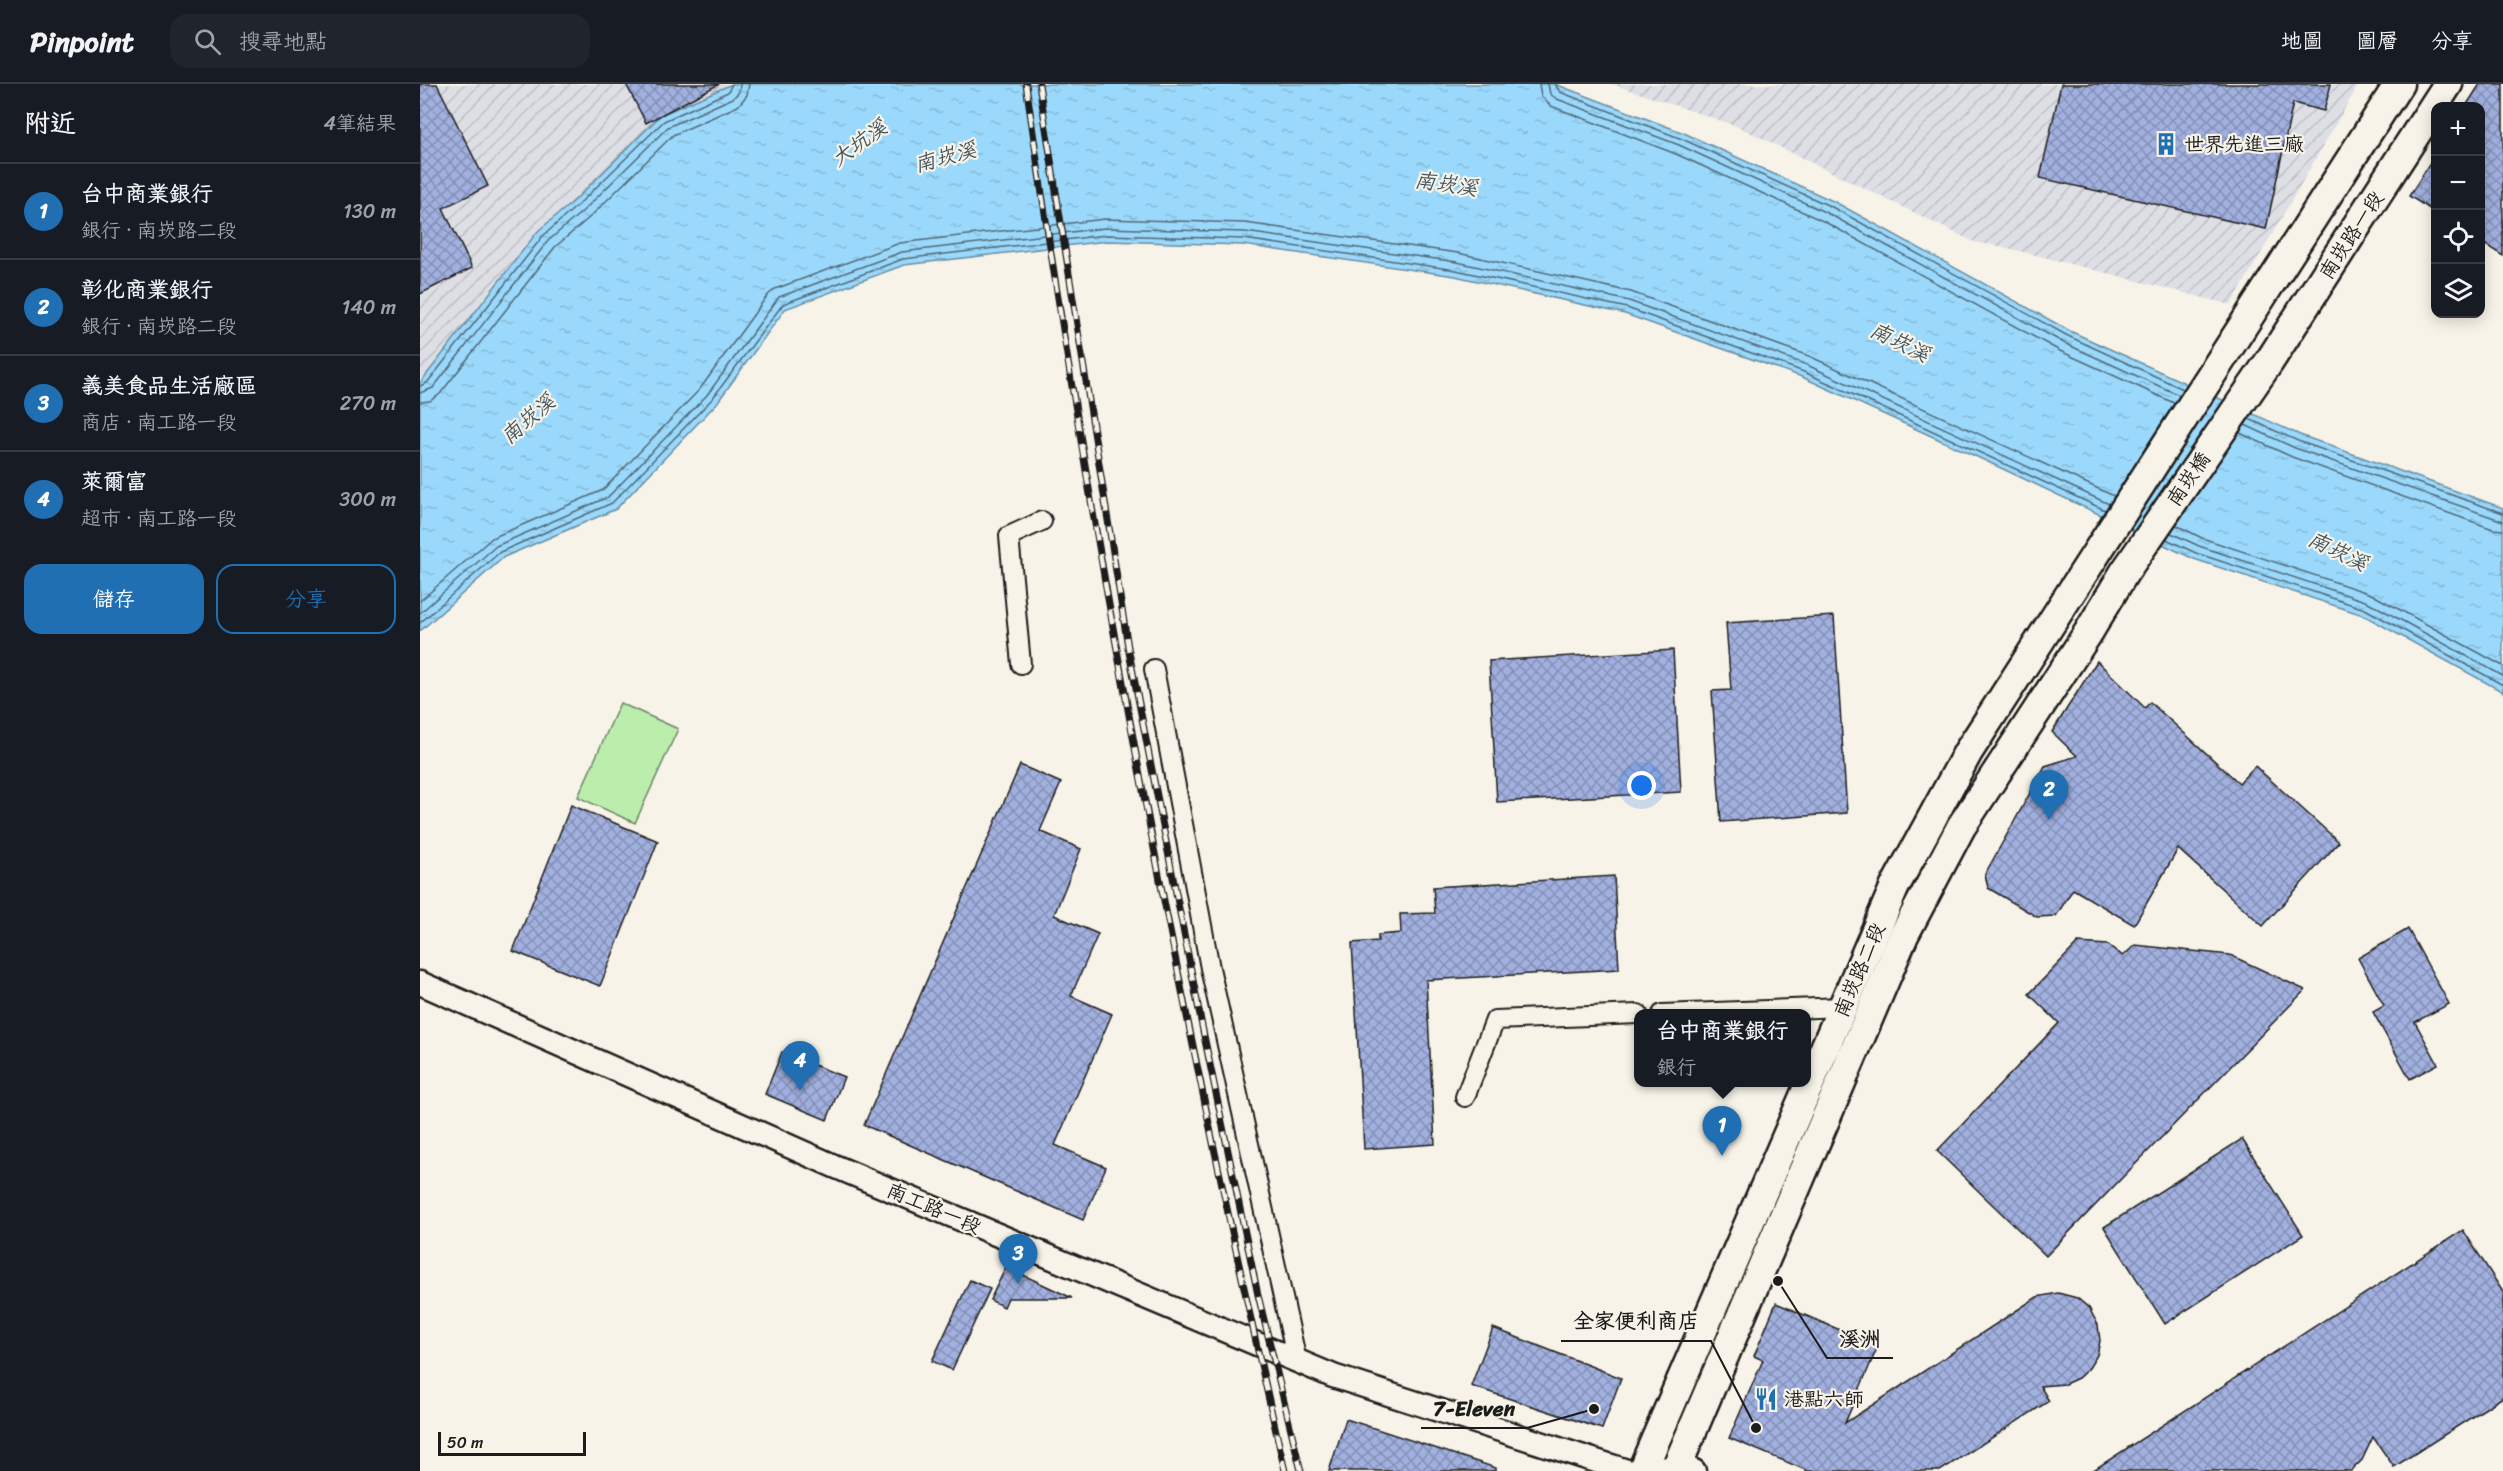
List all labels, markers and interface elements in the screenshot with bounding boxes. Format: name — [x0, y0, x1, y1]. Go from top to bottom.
search box — [170, 14, 590, 68]
text: Pinpoint — [30, 17, 134, 66]
text: 搜尋地點 — [239, 22, 327, 61]
text: 地圖 — [2281, 22, 2323, 60]
text: 圖層 — [2356, 22, 2398, 60]
text: 分享 — [2431, 22, 2473, 60]
icon: search — [191, 25, 224, 58]
text: 附近 — [24, 100, 76, 146]
map controls — [2431, 102, 2485, 318]
button: + — [2431, 102, 2485, 156]
text: 4筆結果 — [324, 106, 396, 141]
water label: 大坑溪 — [822, 109, 896, 177]
place label: 世界先進三廠 — [2184, 127, 2304, 162]
water label: 南崁溪 — [910, 130, 981, 184]
building icon: 世界先進三廠 — [2153, 131, 2179, 157]
button: − — [2431, 156, 2485, 210]
water label: 南崁溪 — [1412, 161, 1481, 207]
text: 台中商業銀行 — [81, 174, 213, 213]
street label: 南崁路一段 — [2310, 184, 2393, 287]
text: 1 — [39, 194, 48, 229]
text: 130 m — [343, 194, 396, 229]
button: locate — [2431, 210, 2485, 264]
text: 銀行 · 南崁路二段 — [81, 213, 237, 248]
button: layers — [2431, 264, 2485, 318]
text: 彰化商業銀行 — [81, 270, 213, 309]
text: 2 — [38, 290, 49, 325]
text: 140 m — [342, 290, 396, 325]
text: 銀行 · 南崁路二段 — [81, 309, 237, 344]
water label: 南崁溪 — [1863, 311, 1938, 373]
text: 義美食品生活廠區 — [81, 366, 257, 405]
water label: 南崁溪 — [492, 383, 565, 454]
text: 3 — [38, 386, 49, 421]
text: 270 m — [340, 386, 396, 421]
text: 商店 · 南工路一段 — [81, 405, 237, 440]
street label: 南崁橋 — [2157, 445, 2220, 514]
text: 萊爾富 — [81, 462, 147, 501]
text: 4 — [37, 482, 50, 517]
text: 300 m — [339, 482, 396, 517]
text: 超市 · 南工路一段 — [81, 501, 237, 536]
water label: 南崁溪 — [2301, 520, 2376, 582]
button: 儲存 — [24, 564, 204, 634]
button: 分享 — [216, 564, 396, 634]
pin: 2 — [2030, 770, 2068, 820]
your location — [1627, 771, 1656, 800]
street label: 南崁路二段 — [1824, 917, 1895, 1023]
popup — [1634, 1009, 1811, 1087]
text: 台中商業銀行 — [1656, 1011, 1789, 1050]
pin: 4 — [780, 1042, 820, 1091]
text: 銀行 — [1656, 1050, 1696, 1085]
pin: 1 — [1702, 1106, 1742, 1156]
street label: 南工路一段 — [881, 1173, 987, 1244]
pin: 3 — [998, 1234, 1038, 1284]
callout: 全家便利商店 — [1561, 1302, 1711, 1341]
text: 全家便利商店 — [1573, 1302, 1699, 1340]
callout: 溪洲 — [1827, 1319, 1893, 1358]
text: 溪洲 — [1839, 1320, 1881, 1358]
place label: 港點六師 — [1784, 1382, 1864, 1417]
restaurant icon: 港點六師 — [1753, 1386, 1779, 1412]
callout: 7-Eleven — [1421, 1389, 1527, 1428]
text: 7-Eleven — [1433, 1390, 1516, 1428]
text: 50 m — [447, 1428, 483, 1457]
scale bar — [438, 1429, 586, 1456]

